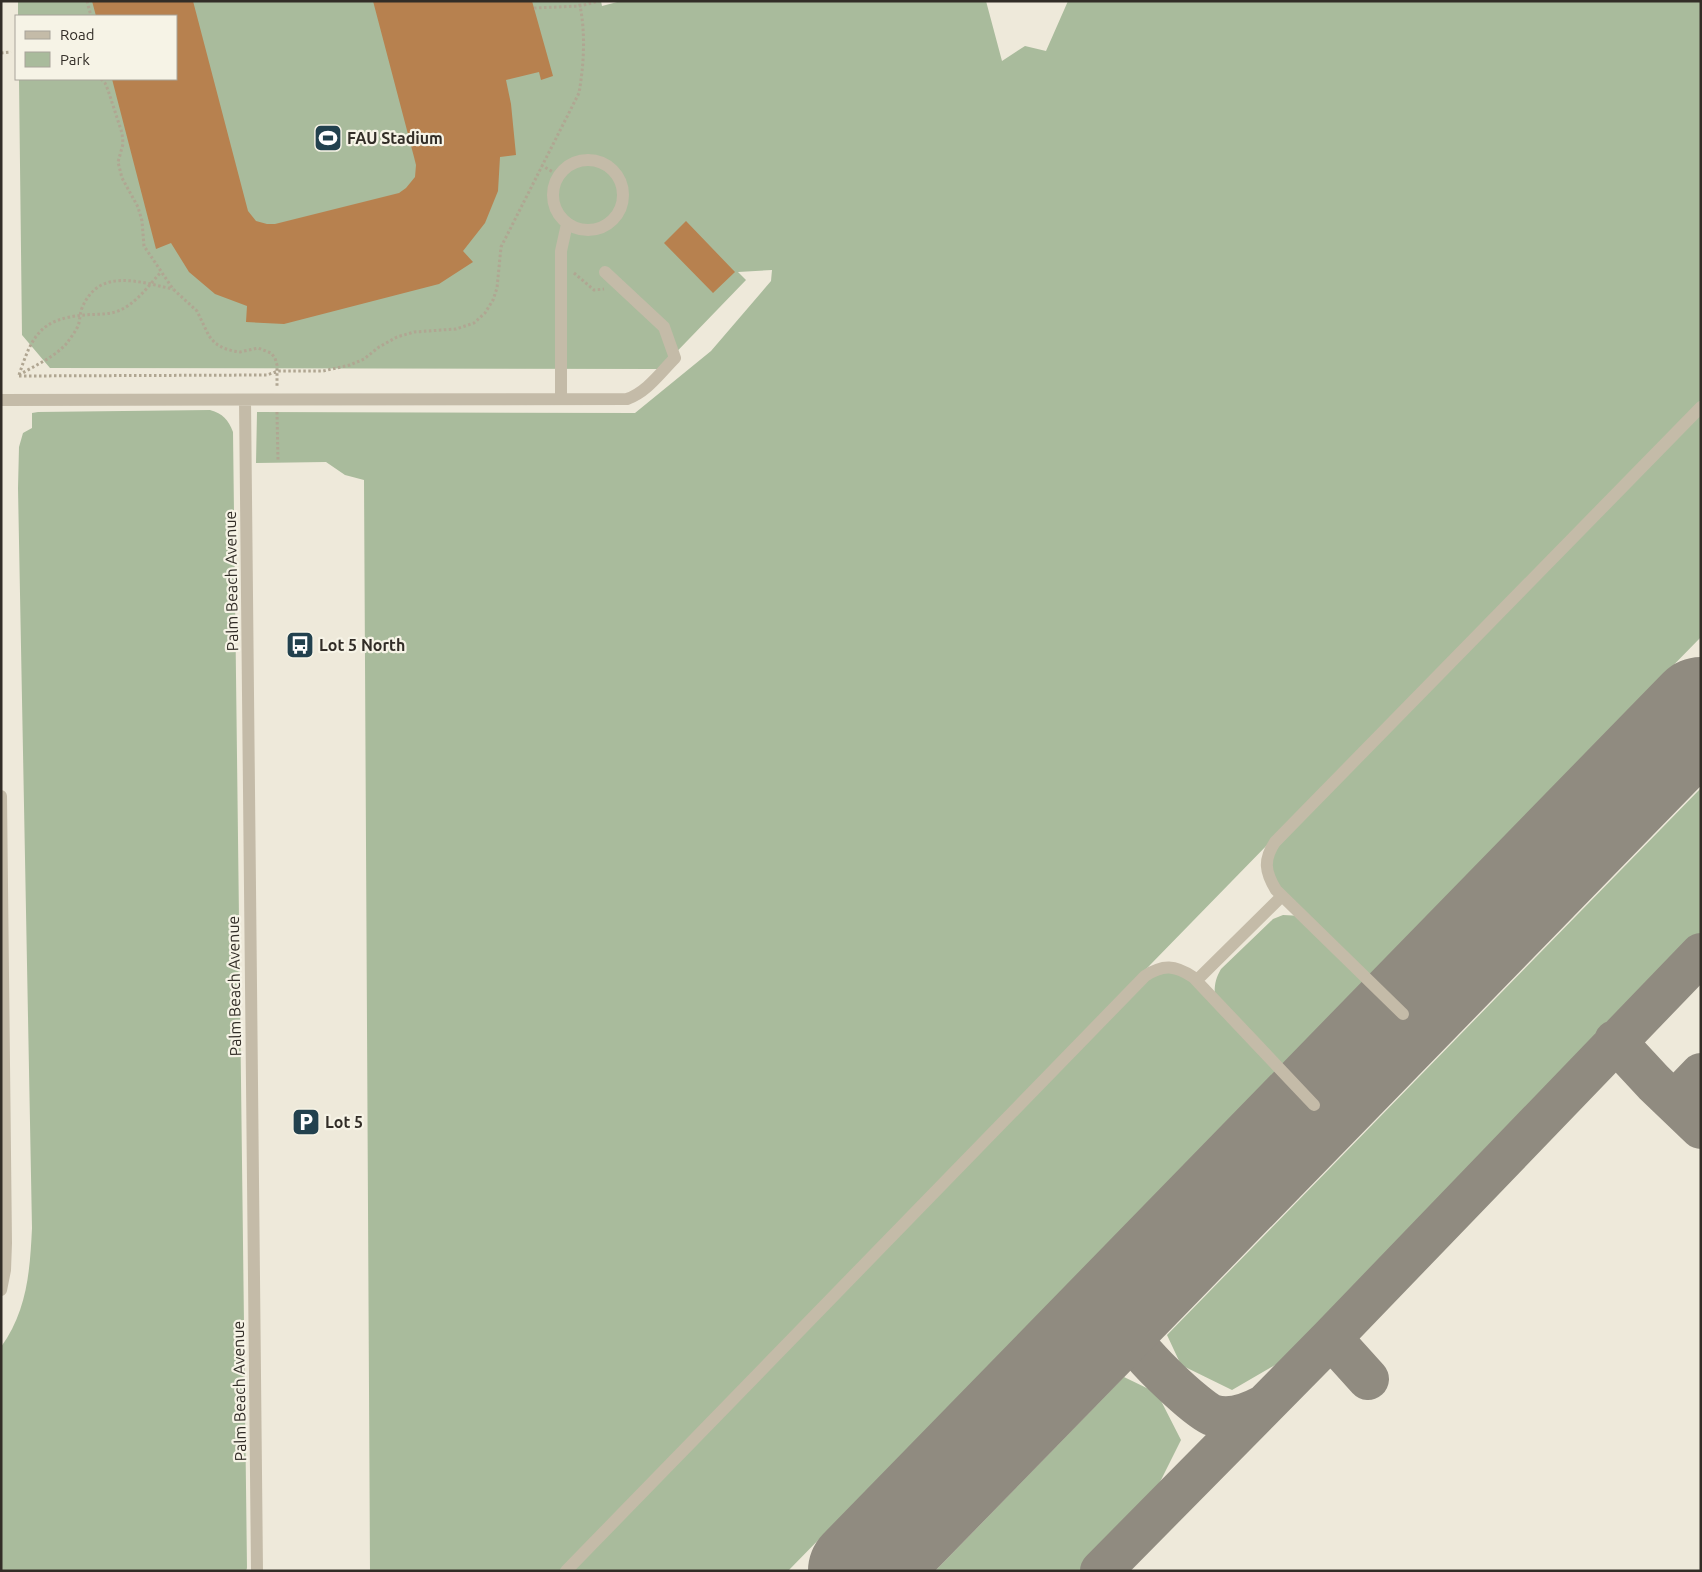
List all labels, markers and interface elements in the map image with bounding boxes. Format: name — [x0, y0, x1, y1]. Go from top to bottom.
legend — [15, 15, 178, 80]
text: Road — [60, 26, 95, 43]
text: Park — [60, 51, 90, 68]
sports icon: FAU Stadium — [313, 123, 343, 153]
place label: FAU Stadium — [347, 129, 443, 147]
street label: Palm Beach Avenue — [221, 511, 241, 651]
bus stop icon: Lot 5 North — [285, 630, 315, 660]
place label: Lot 5 North — [319, 636, 405, 654]
street label: Palm Beach Avenue — [224, 916, 244, 1056]
parking icon: Lot 5 — [291, 1107, 321, 1137]
place label: Lot 5 — [325, 1113, 363, 1131]
street label: Palm Beach Avenue — [229, 1321, 249, 1461]

